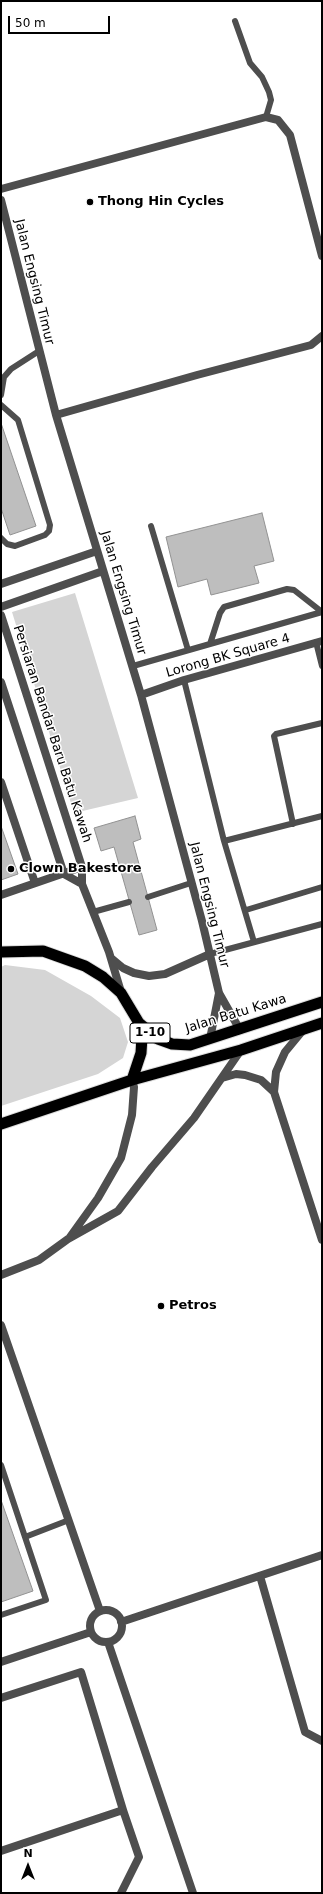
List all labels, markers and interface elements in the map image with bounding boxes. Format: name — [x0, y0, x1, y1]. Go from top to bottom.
scale bar — [10, 8, 112, 34]
text: 50 m — [15, 16, 46, 30]
place label: Thong Hin Cycles — [98, 194, 224, 210]
marker: Thong Hin Cycles — [85, 197, 95, 207]
street label: Jalan Engsing Timur — [11, 218, 57, 346]
street label: Jalan Engsing Timur — [97, 529, 149, 657]
street label: Persiaran Bandar Baru Batu Kawah — [9, 623, 95, 845]
street label: Lorong BK Square 4 — [164, 631, 292, 681]
street label: Jalan Engsing Timur — [186, 841, 232, 969]
place label: Clown Bakestore — [19, 861, 142, 877]
marker: Clown Bakestore — [6, 864, 16, 874]
street label: Jalan Batu Kawa — [184, 991, 288, 1037]
road number: 1-10 — [130, 1023, 170, 1043]
place label: Petros — [169, 1298, 217, 1314]
marker: Petros — [156, 1301, 166, 1311]
north arrow — [8, 1846, 48, 1886]
text: N — [23, 1847, 33, 1860]

